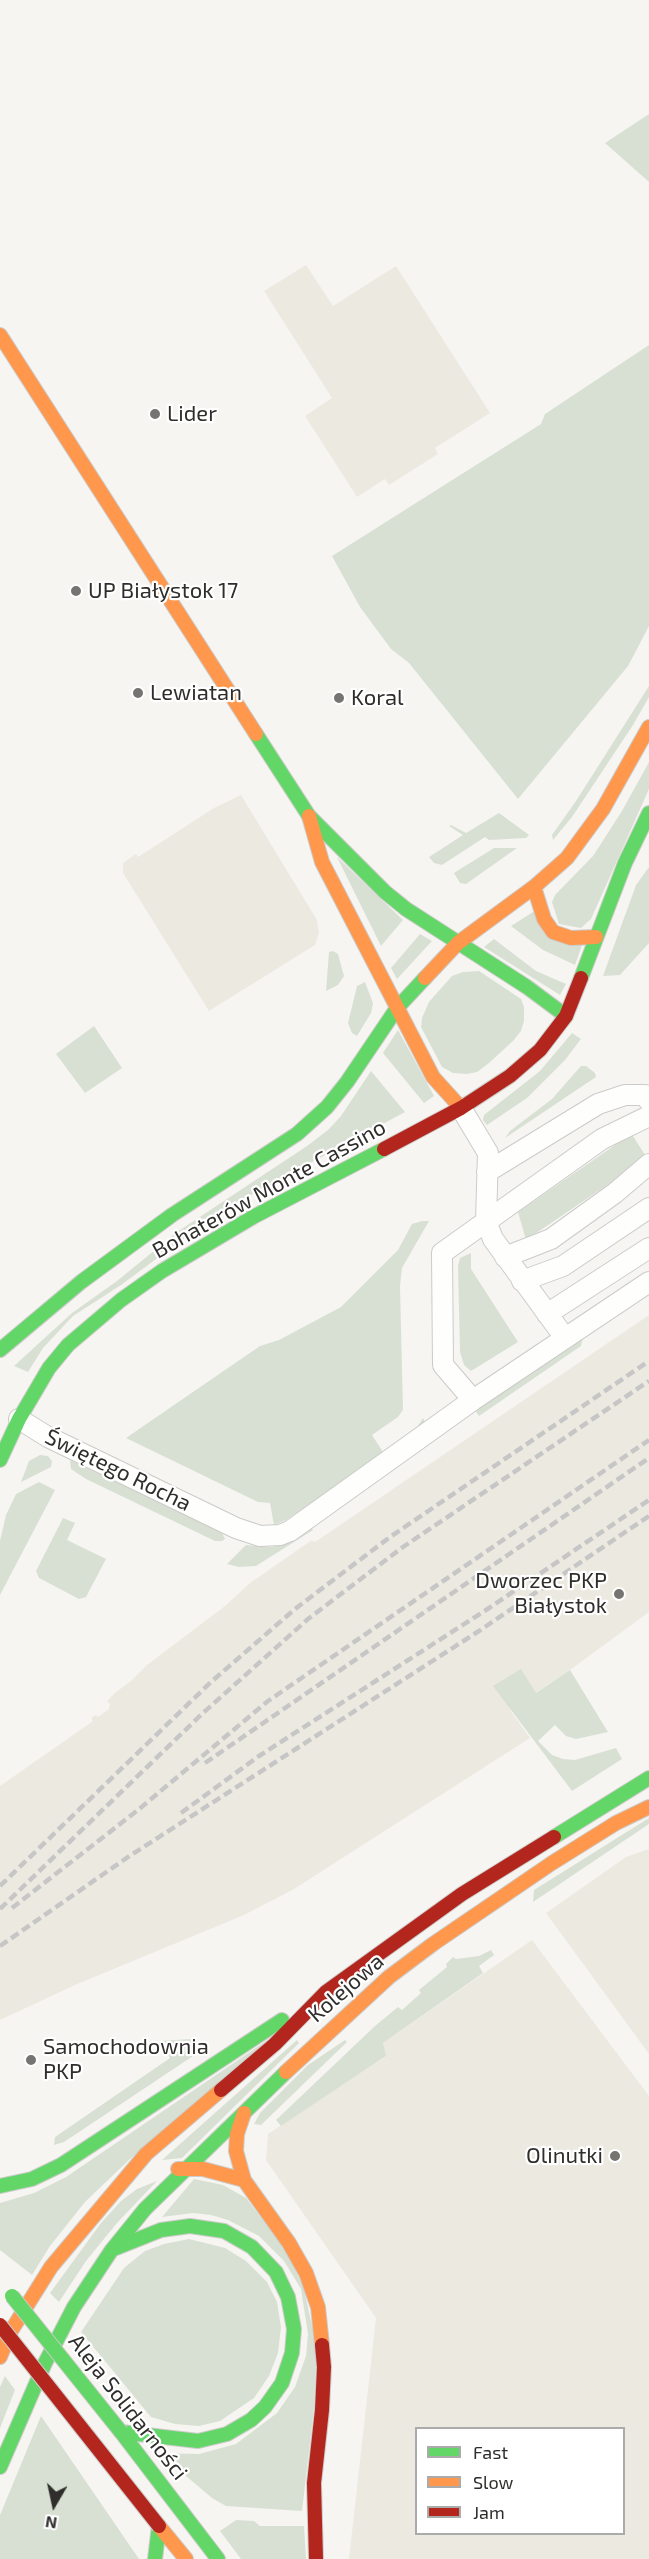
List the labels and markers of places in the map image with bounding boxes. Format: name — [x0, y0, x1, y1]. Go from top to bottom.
place label: Lider — [167, 401, 217, 427]
marker: Lider — [148, 407, 162, 421]
place label: UP Białystok 17 — [88, 578, 238, 604]
marker: UP Białystok 17 — [69, 584, 83, 598]
place label: Lewiatan — [150, 680, 242, 706]
place label: Koral — [351, 685, 404, 711]
marker: Lewiatan — [131, 686, 145, 700]
marker: Koral — [332, 691, 346, 705]
place label: Dworzec PKP Białystok — [475, 1568, 607, 1620]
marker: Dworzec PKP Białystok — [612, 1587, 626, 1601]
place label: Samochodownia PKP — [43, 2034, 209, 2086]
marker: Samochodownia PKP — [24, 2053, 38, 2067]
place label: Olinutki — [526, 2143, 603, 2169]
marker: Olinutki — [608, 2149, 622, 2163]

